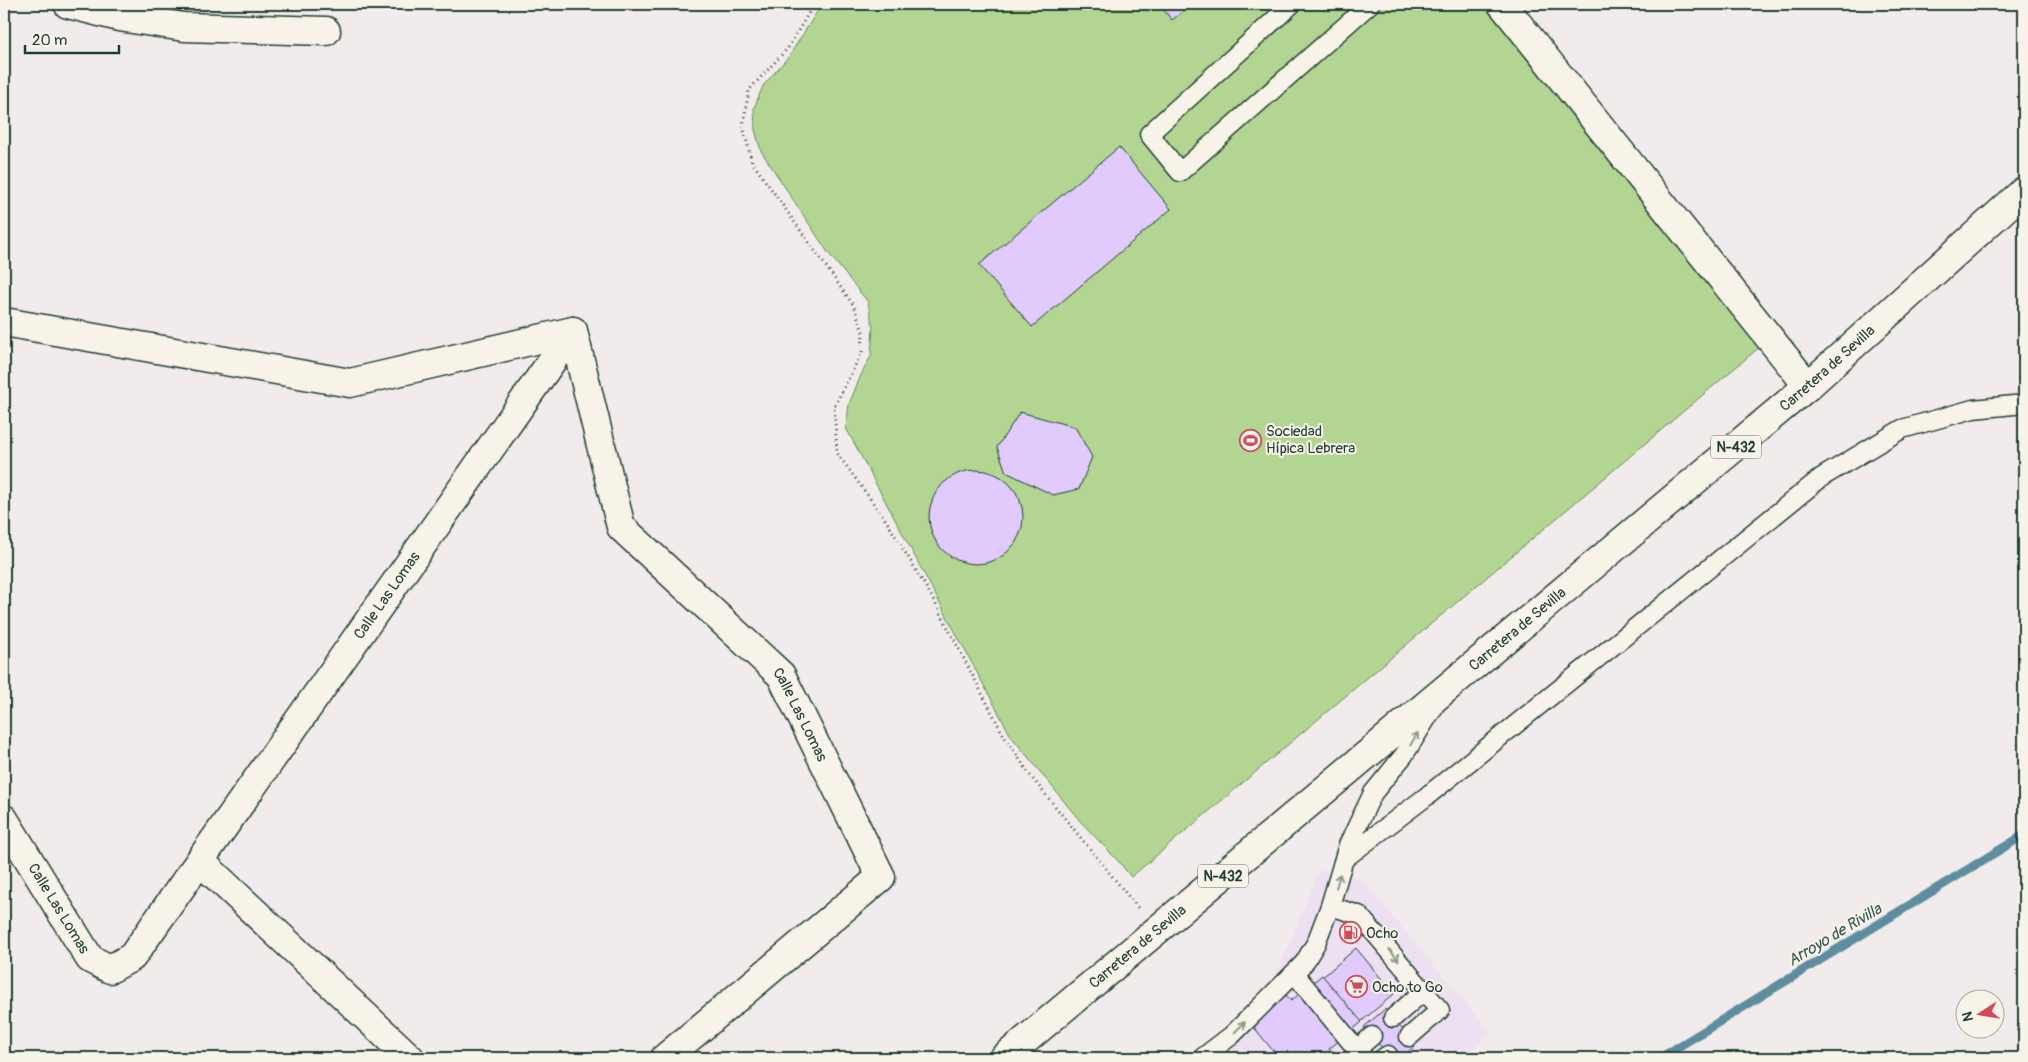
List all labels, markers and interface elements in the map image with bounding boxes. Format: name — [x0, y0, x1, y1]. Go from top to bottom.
scale bar — [25, 22, 119, 54]
text: 20 m — [32, 31, 67, 50]
street label: Carretera de Sevilla — [1776, 321, 1879, 416]
place label: Sociedad Hípica Lebrera — [1266, 422, 1355, 458]
sports icon: Sociedad Hípica Lebrera — [1238, 428, 1262, 452]
road number: N-432 — [1711, 436, 1761, 458]
street label: Calle Las Lomas — [350, 548, 425, 643]
street label: Carretera de Sevilla — [1465, 583, 1570, 675]
street label: Calle Las Lomas — [769, 663, 831, 765]
one-way arrow — [1409, 733, 1419, 747]
street label: Calle Las Lomas — [24, 860, 94, 958]
road number: N-432 — [1198, 864, 1248, 888]
one-way arrow — [1333, 873, 1343, 889]
water label: Arroyo de Rivilla — [1784, 898, 1886, 971]
street label: Carretera de Sevilla — [1085, 901, 1190, 993]
fuel station icon: Ocho — [1338, 921, 1362, 945]
place label: Ocho — [1366, 924, 1398, 943]
one-way arrow — [1388, 949, 1400, 962]
supermarket icon: Ocho to Go — [1344, 975, 1368, 999]
place label: Ocho to Go — [1372, 978, 1443, 997]
north arrow — [1956, 990, 2006, 1040]
text: N — [1958, 1010, 1977, 1023]
one-way arrow — [1233, 1021, 1246, 1033]

